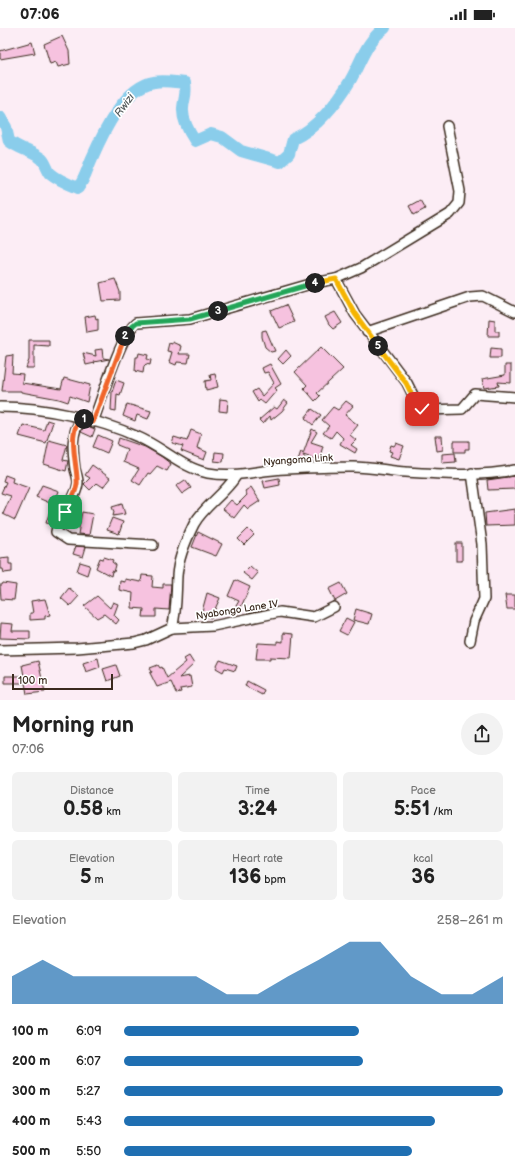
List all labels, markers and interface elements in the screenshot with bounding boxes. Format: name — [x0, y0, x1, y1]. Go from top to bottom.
text: 07:06 — [20, 5, 60, 24]
water label: Rwizi — [112, 91, 137, 119]
pin: 4 — [305, 273, 325, 293]
text: 4 — [312, 276, 318, 289]
pin: 3 — [208, 301, 228, 321]
text: 3 — [215, 304, 221, 317]
pin: 2 — [115, 326, 135, 346]
text: 2 — [122, 329, 128, 342]
pin: 5 — [368, 336, 388, 356]
text: 5 — [375, 339, 381, 352]
pin — [405, 392, 439, 426]
icon: check — [411, 398, 433, 420]
pin: 1 — [74, 409, 94, 429]
text: 1 — [82, 412, 86, 425]
street label: Nyangoma Link — [263, 452, 333, 468]
pin — [48, 495, 82, 529]
icon: arrive — [54, 501, 76, 523]
street label: Nyabongo Lane IV — [195, 597, 280, 622]
scale bar — [12, 672, 113, 691]
text: 100 m — [18, 674, 47, 687]
text: Morning run — [12, 712, 134, 739]
button: share — [461, 713, 503, 755]
text: 07:06 — [12, 741, 44, 757]
text: Distance — [70, 784, 114, 797]
text: Time — [245, 784, 270, 797]
text: Pace — [411, 784, 436, 797]
text: 0.58 — [63, 797, 103, 821]
text: 3:24 — [238, 797, 277, 821]
text: 5:51 — [394, 797, 430, 821]
text: km — [103, 805, 121, 818]
text: /km — [430, 805, 453, 818]
text: Elevation — [69, 852, 115, 865]
text: Heart rate — [232, 852, 283, 865]
text: kcal — [413, 852, 433, 865]
text: 5 — [80, 865, 92, 889]
text: 136 — [229, 865, 261, 889]
text: 36 — [411, 865, 435, 889]
text: m — [92, 873, 104, 886]
text: bpm — [261, 873, 286, 886]
text: Elevation — [12, 912, 66, 928]
text: 258–261 m — [437, 912, 503, 928]
text: 100 m — [12, 1023, 48, 1039]
text: 6:09 — [76, 1023, 102, 1039]
text: 200 m — [12, 1053, 50, 1069]
text: 6:07 — [76, 1053, 101, 1069]
text: 300 m — [12, 1083, 50, 1099]
text: 5:27 — [76, 1083, 100, 1099]
text: 400 m — [12, 1113, 50, 1129]
text: 5:43 — [76, 1113, 102, 1129]
text: 500 m — [12, 1143, 50, 1159]
text: 5:50 — [76, 1143, 101, 1159]

